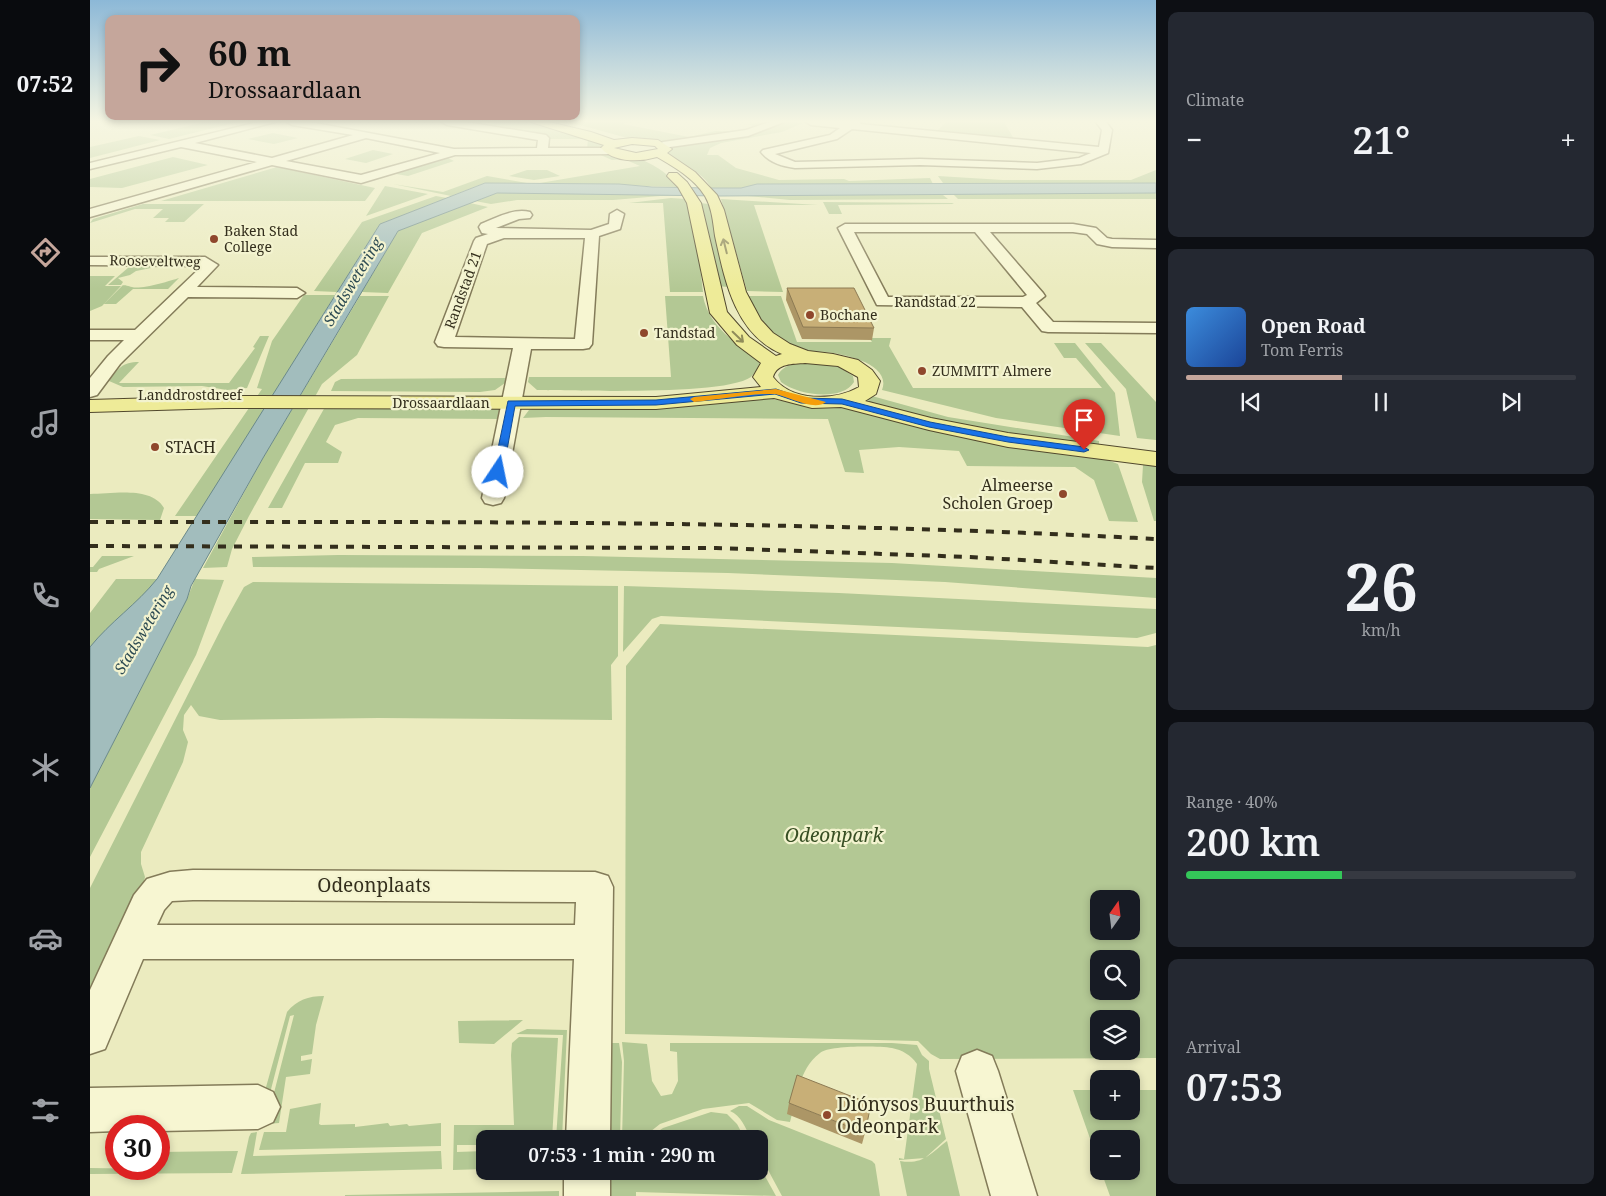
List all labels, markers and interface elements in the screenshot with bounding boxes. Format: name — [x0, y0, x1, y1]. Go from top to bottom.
text: 60 m — [208, 29, 291, 76]
icon: right — [125, 35, 190, 100]
text: 07:52 — [17, 68, 73, 98]
text: Drossaardlaan — [208, 74, 361, 104]
text: Climate — [1186, 89, 1244, 111]
text: 21° — [1352, 113, 1410, 165]
text: − — [1186, 120, 1202, 158]
text: + — [1560, 120, 1576, 158]
place label: Baken Stad College — [224, 221, 299, 256]
marker: Baken Stad College — [208, 233, 220, 245]
water label: Stadswetering — [318, 233, 387, 329]
icon: directions — [28, 235, 63, 270]
one-way arrow — [720, 238, 729, 254]
street label: Randstad 21 — [440, 248, 485, 331]
street label: Rooseveltweg — [109, 250, 201, 271]
street label: Randstad 22 — [894, 292, 976, 311]
place label: Bochane — [820, 305, 877, 324]
marker: Bochane — [804, 309, 816, 321]
text: Open Road — [1261, 313, 1366, 339]
place label: Tandstad — [654, 323, 716, 342]
marker: Tandstad — [638, 327, 650, 339]
one-way arrow — [732, 330, 744, 342]
text: Tom Ferris — [1261, 339, 1343, 361]
place label: ZUMMITT Almere — [932, 361, 1052, 380]
marker: ZUMMITT Almere — [916, 365, 928, 377]
street label: Landdrostdreef — [138, 385, 244, 404]
icon: previous — [1237, 388, 1265, 416]
icon: pause — [1367, 388, 1395, 416]
icon: next — [1497, 388, 1525, 416]
street label: Drossaardlaan — [392, 393, 490, 412]
pin — [1063, 399, 1105, 450]
icon: music — [28, 406, 63, 441]
icon: arrive — [1070, 406, 1098, 434]
place label: STACH — [165, 436, 216, 458]
marker: STACH — [149, 441, 161, 453]
position arrow — [471, 445, 523, 497]
place label: Almeerse Scholen Groep — [942, 474, 1053, 514]
marker: Almeerse Scholen Groep — [1057, 488, 1069, 500]
text: 26 — [1344, 542, 1418, 630]
icon: phone — [28, 578, 63, 613]
water label: Stadswetering — [109, 581, 178, 677]
text: km/h — [1361, 619, 1401, 641]
icon: climate — [28, 750, 63, 785]
text: Range · 40% — [1186, 791, 1278, 813]
text: 200 km — [1186, 815, 1320, 867]
park label: Odeonpark — [785, 822, 884, 848]
street label: Odeonplaats — [317, 872, 431, 898]
north arrow — [1090, 890, 1140, 940]
map controls — [1090, 890, 1140, 1180]
icon: car — [28, 921, 63, 956]
button: search — [1090, 950, 1140, 1000]
button: layers — [1090, 1010, 1140, 1060]
text: Arrival — [1186, 1036, 1241, 1058]
text: 07:53 — [1186, 1060, 1283, 1112]
button: + — [1090, 1070, 1140, 1120]
place label: Diónysos Buurthuis Odeonpark — [837, 1091, 1014, 1139]
icon: filters — [28, 1093, 63, 1128]
marker: Diónysos Buurthuis Odeonpark — [821, 1109, 833, 1121]
speed limit sign: 30 — [105, 1115, 170, 1180]
button: − — [1090, 1130, 1140, 1180]
text: 07:53 · 1 min · 290 m — [528, 1142, 716, 1168]

